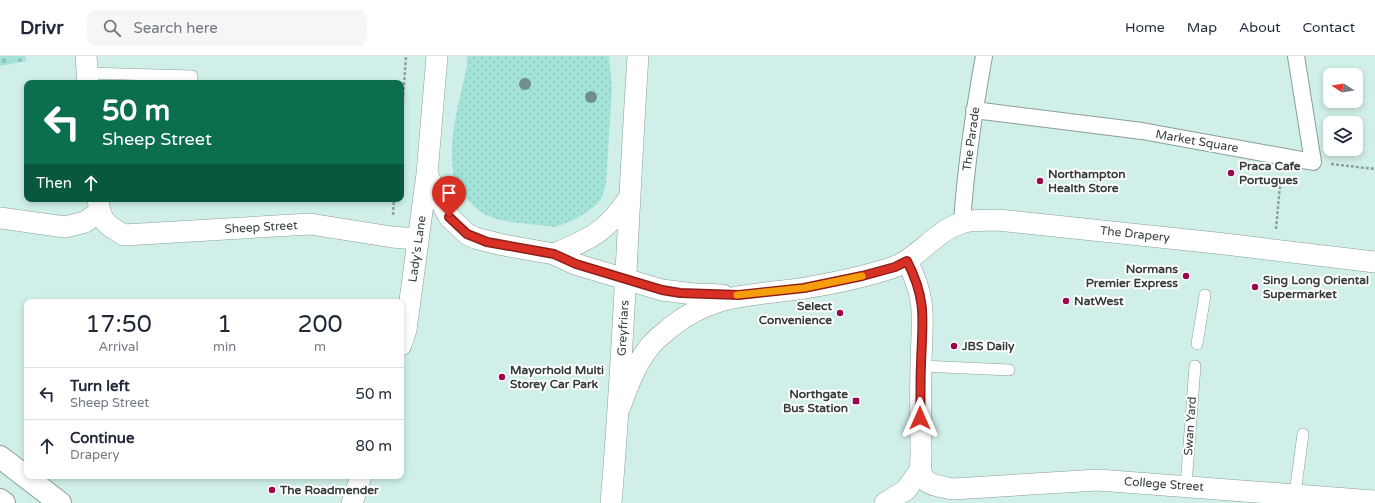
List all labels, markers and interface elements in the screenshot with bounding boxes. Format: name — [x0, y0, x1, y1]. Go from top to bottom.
search box — [87, 10, 367, 46]
text: Drivr — [20, 17, 63, 39]
icon: search — [101, 17, 123, 39]
text: Search here — [133, 19, 218, 37]
text: Home — [1125, 19, 1165, 36]
text: Map — [1187, 19, 1217, 36]
text: About — [1239, 19, 1281, 36]
text: Contact — [1303, 19, 1355, 36]
north arrow — [1323, 68, 1363, 108]
map controls — [1323, 68, 1363, 156]
text: 50 m — [102, 94, 170, 128]
icon: left — [36, 96, 88, 148]
street label: The Parade — [960, 106, 982, 172]
button: layers — [1323, 116, 1363, 156]
street label: Market Square — [1154, 127, 1240, 155]
text: Sheep Street — [102, 128, 212, 150]
place label: Praca Cafe Portugues — [1239, 159, 1301, 188]
place label: Northampton Health Store — [1048, 167, 1126, 195]
marker: Praca Cafe Portugues — [1226, 168, 1236, 178]
icon: ahead — [80, 172, 102, 194]
text: Then — [36, 174, 72, 192]
pin — [432, 176, 466, 217]
marker: Northampton Health Store — [1035, 176, 1045, 186]
icon: arrive — [438, 182, 460, 204]
street label: Lady's Lane — [405, 215, 429, 283]
street label: Sheep Street — [224, 218, 298, 236]
street label: The Drapery — [1099, 223, 1171, 245]
place label: Normans Premier Express — [1086, 262, 1178, 291]
marker: Normans Premier Express — [1181, 271, 1191, 281]
place label: Sing Long Oriental Supermarket — [1263, 273, 1369, 302]
marker: Sing Long Oriental Supermarket — [1250, 282, 1260, 292]
place label: NatWest — [1074, 294, 1124, 308]
marker: NatWest — [1061, 296, 1071, 306]
street label: Greyfriars — [615, 299, 631, 356]
place label: Select Convenience — [759, 299, 832, 327]
marker: Select Convenience — [835, 308, 845, 318]
text: 17:50 — [85, 310, 152, 339]
text: 1 — [217, 310, 232, 339]
text: 200 — [297, 310, 343, 339]
text: Arrival — [98, 339, 139, 355]
text: min — [213, 339, 236, 355]
text: m — [314, 339, 326, 355]
place label: JBS Daily — [961, 339, 1015, 354]
marker: JBS Daily — [949, 341, 959, 351]
place label: Mayorhold Multi Storey Car Park — [510, 363, 604, 392]
marker: Mayorhold Multi Storey Car Park — [497, 372, 507, 382]
text: Turn left — [70, 377, 130, 395]
icon: left — [36, 383, 58, 405]
text: 50 m — [355, 385, 392, 403]
place label: Northgate Bus Station — [783, 387, 848, 415]
text: Sheep Street — [70, 395, 149, 411]
marker: Northgate Bus Station — [851, 396, 861, 406]
street label: Swan Yard — [1181, 396, 1199, 456]
position arrow — [899, 397, 941, 439]
text: Continue — [70, 429, 134, 447]
icon: ahead — [36, 435, 58, 457]
text: 80 m — [355, 437, 392, 455]
text: Drapery — [70, 447, 119, 463]
street label: College Street — [1124, 474, 1205, 494]
place label: The Roadmender — [279, 483, 379, 497]
marker: The Roadmender — [267, 485, 277, 495]

